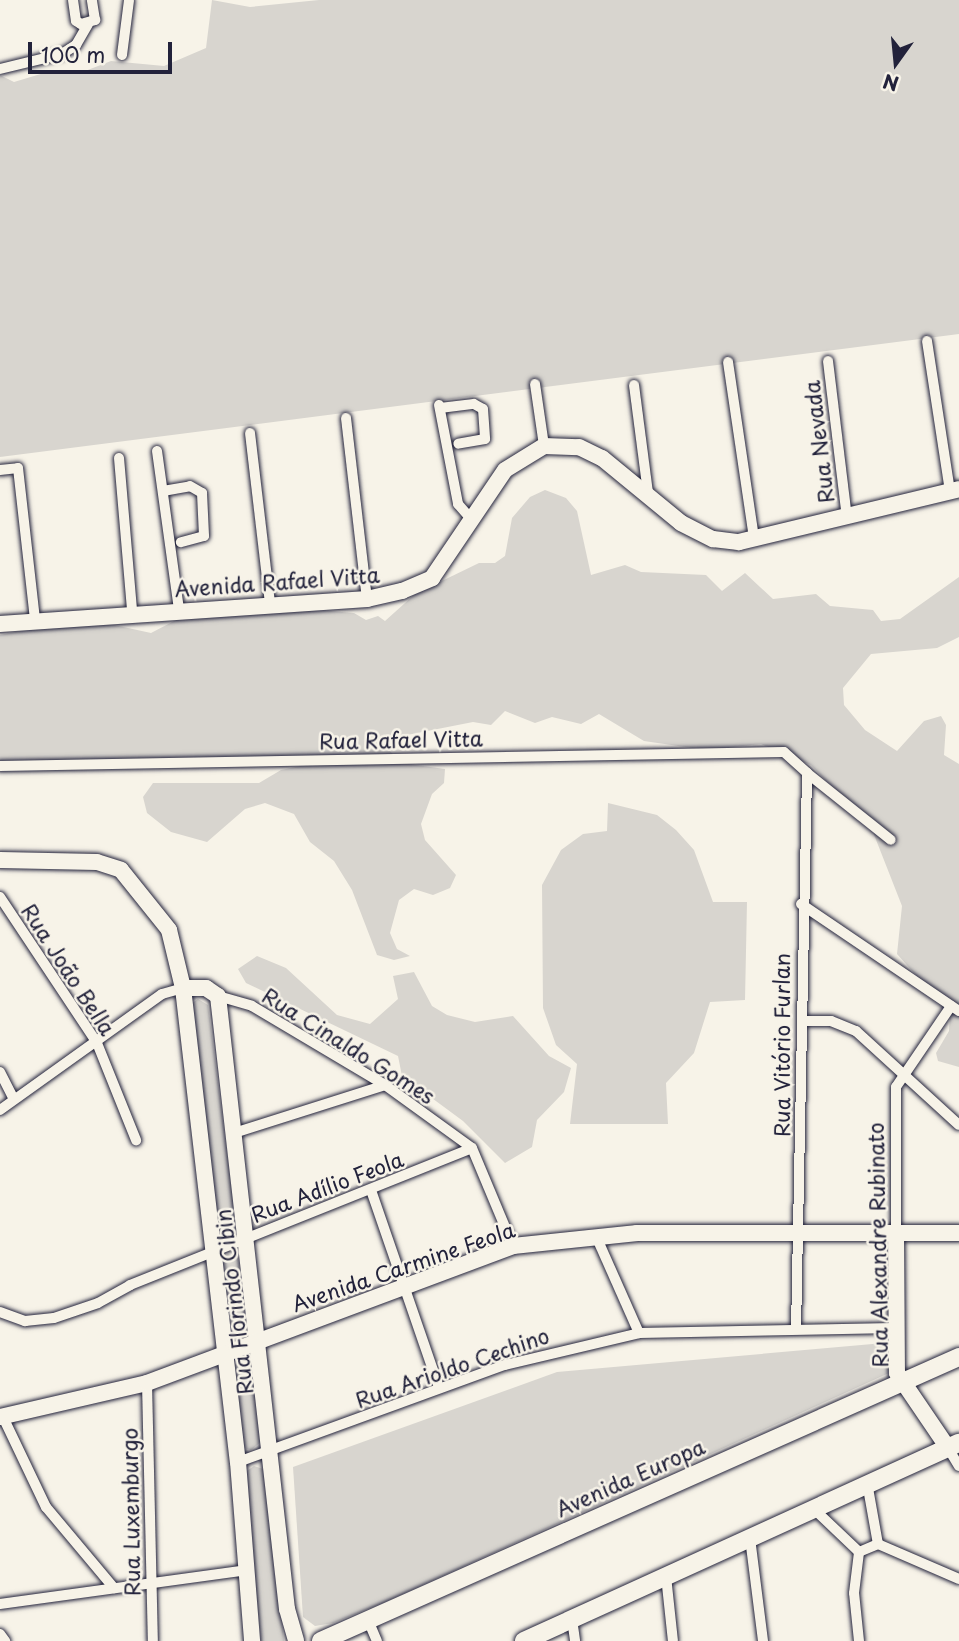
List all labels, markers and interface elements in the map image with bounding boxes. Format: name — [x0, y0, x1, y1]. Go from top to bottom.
scale bar — [32, 28, 175, 72]
north arrow — [861, 28, 931, 98]
text: 100 m — [41, 38, 105, 70]
text: N — [880, 68, 901, 99]
street label: Rua Nevada — [798, 380, 838, 504]
street label: Avenida Rafael Vitta — [173, 561, 381, 601]
street label: Rua Rafael Vitta — [318, 725, 484, 753]
street label: Rua João Bella — [17, 898, 121, 1040]
street label: Rua Vitório Furlan — [768, 952, 794, 1138]
street label: Rua Cinaldo Gomes — [257, 981, 441, 1109]
street label: Rua Alexandre Rubinato — [862, 1122, 892, 1368]
street label: Rua Adílio Feola — [246, 1145, 408, 1227]
street label: Rua Florindo Cibin — [209, 1208, 257, 1396]
street label: Avenida Carmine Feola — [287, 1216, 519, 1316]
street label: Rua Arioldo Cechino — [351, 1322, 553, 1412]
street label: Rua Luxemburgo — [116, 1427, 144, 1597]
street label: Avenida Europa — [553, 1433, 707, 1521]

